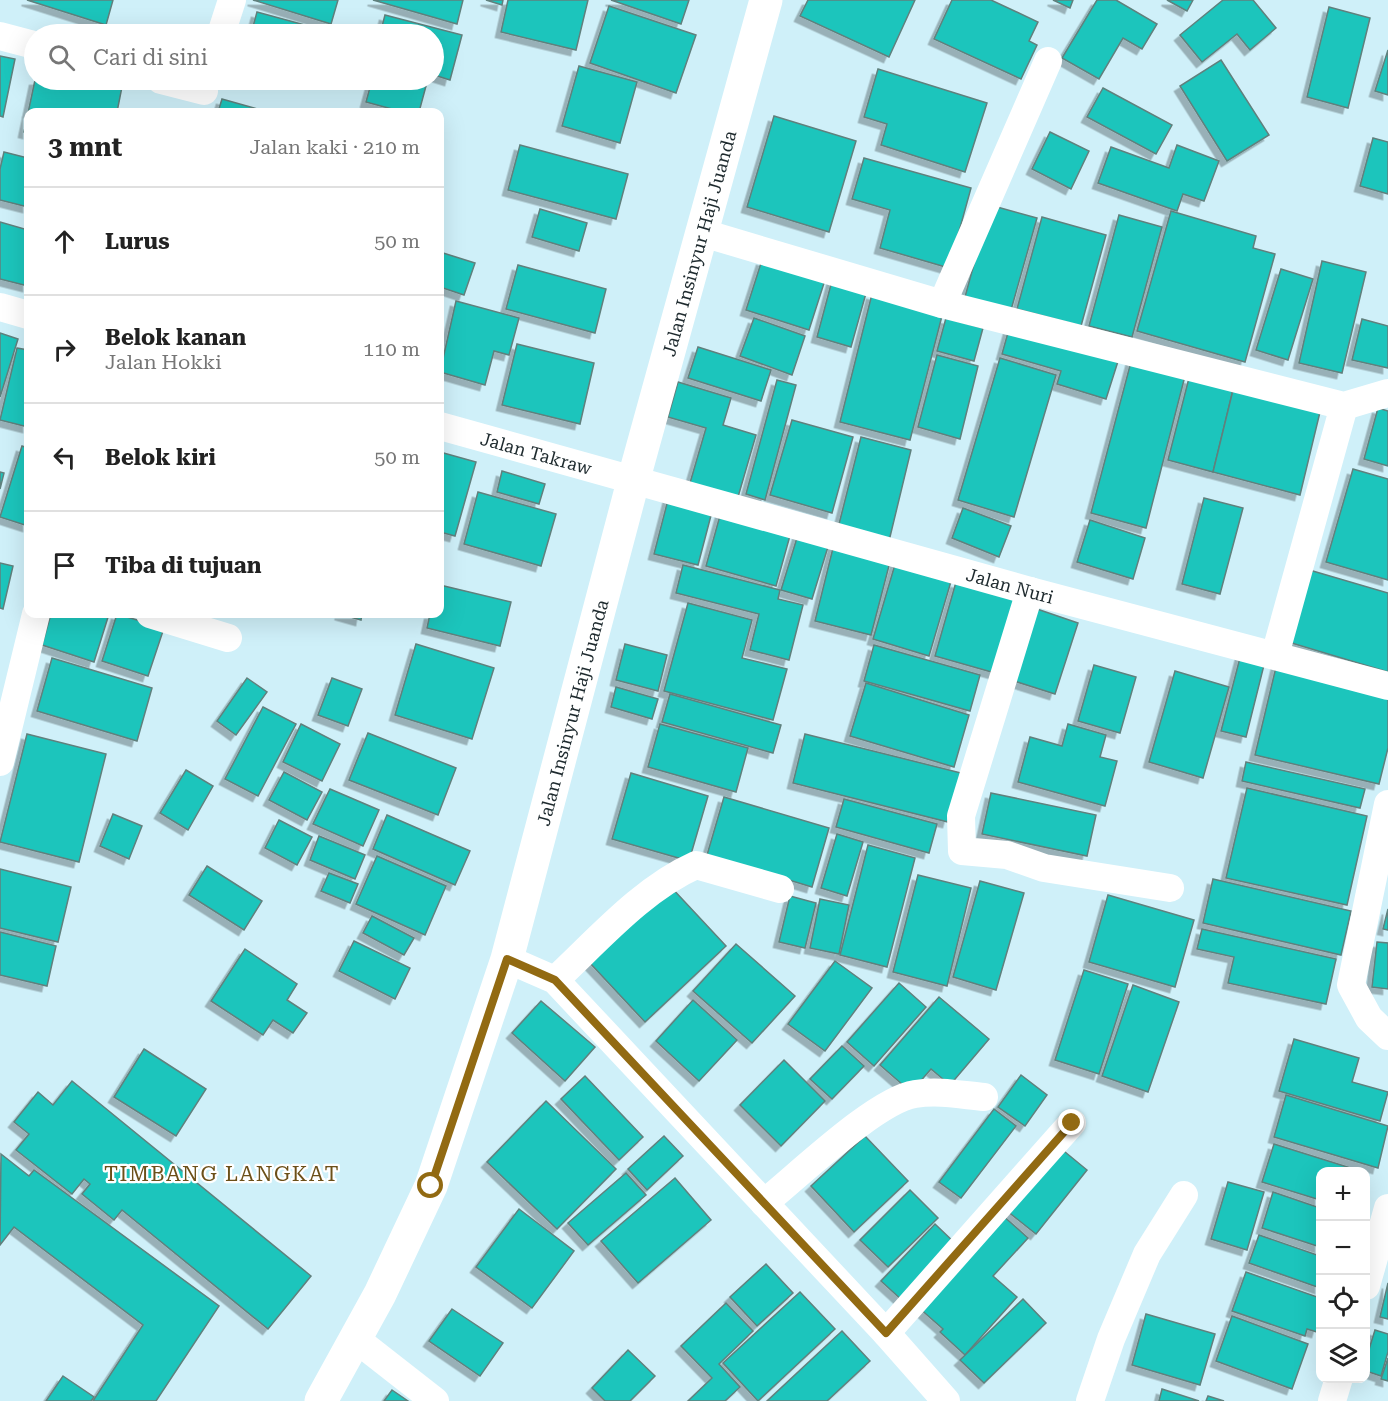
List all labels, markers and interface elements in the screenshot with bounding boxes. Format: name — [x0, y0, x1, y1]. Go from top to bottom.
search box — [24, 24, 444, 90]
icon: search — [45, 41, 78, 74]
text: Cari di sini — [93, 45, 208, 70]
street label: Jalan Insinyur Haji Juanda — [658, 128, 740, 359]
text: 3 mnt — [48, 132, 122, 162]
text: Jalan kaki · 210 m — [249, 135, 420, 159]
icon: ahead — [48, 225, 81, 258]
text: Lurus — [105, 229, 170, 254]
text: 50 m — [374, 229, 420, 253]
text: Belok kanan — [105, 325, 246, 350]
icon: right — [48, 333, 81, 366]
text: 110 m — [363, 337, 420, 361]
text: Jalan Hokki — [105, 350, 222, 374]
street label: Jalan Takraw — [478, 427, 594, 479]
icon: left — [48, 441, 81, 474]
text: Belok kiri — [105, 445, 216, 470]
text: 50 m — [374, 445, 420, 469]
icon: arrive — [48, 549, 81, 582]
text: Tiba di tujuan — [105, 553, 261, 578]
street label: Jalan Nuri — [964, 563, 1056, 607]
street label: Jalan Insinyur Haji Juanda — [532, 597, 612, 828]
route end — [1058, 1109, 1084, 1135]
district label: TIMBANG LANGKAT — [104, 1162, 340, 1186]
map controls — [1316, 1167, 1370, 1383]
button: + — [1316, 1167, 1370, 1221]
route start — [417, 1172, 443, 1198]
button: − — [1316, 1221, 1370, 1275]
button: locate — [1316, 1275, 1370, 1329]
button: layers — [1316, 1329, 1370, 1383]

